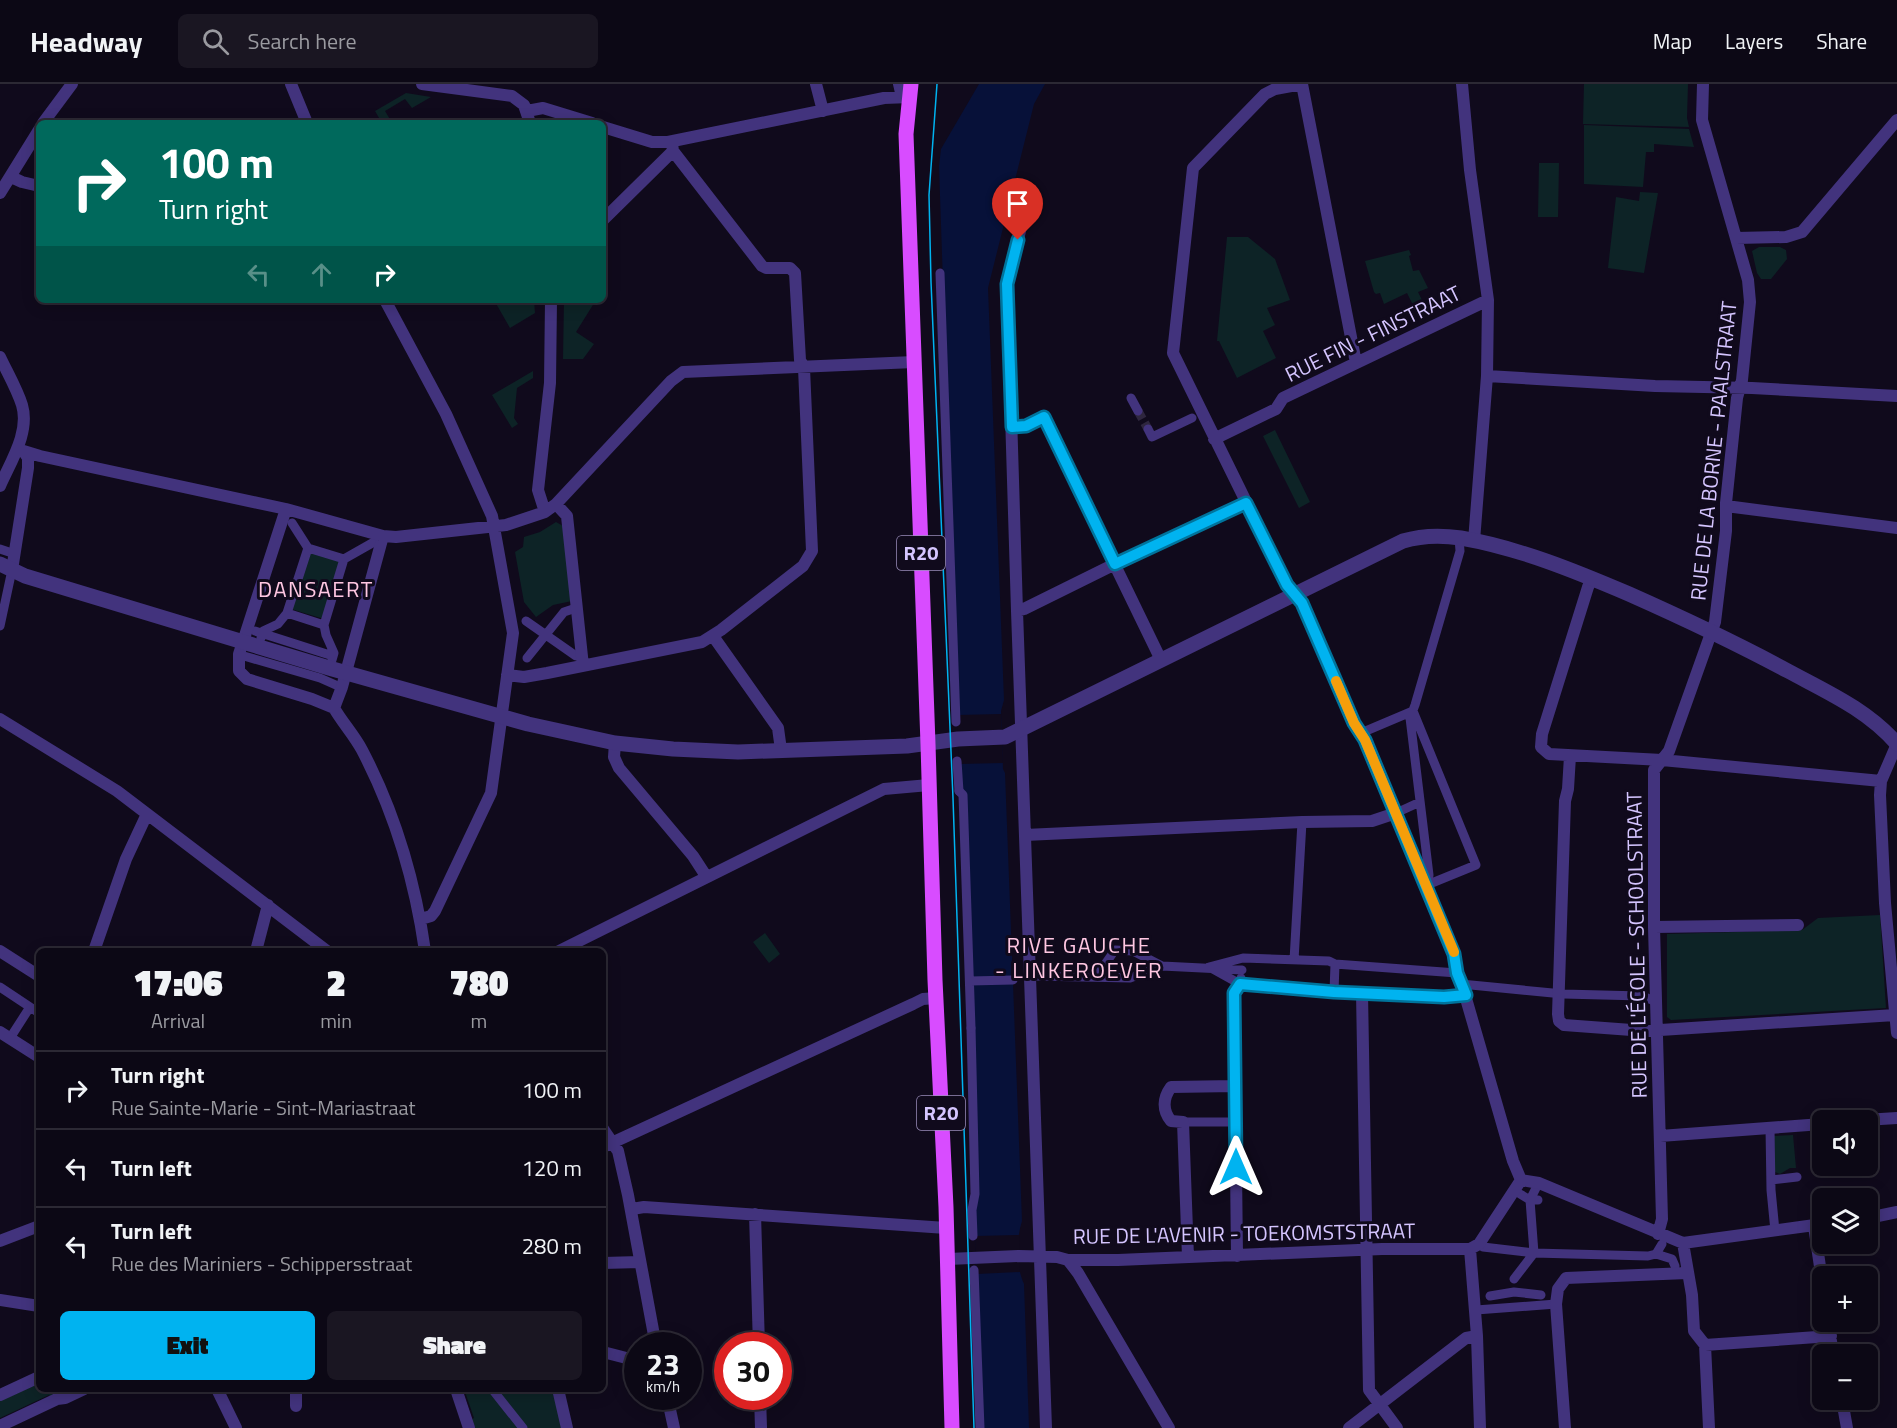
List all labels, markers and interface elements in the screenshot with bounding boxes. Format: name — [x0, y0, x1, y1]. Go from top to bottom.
search box — [178, 14, 598, 68]
text: Headway — [30, 20, 142, 63]
text: Search here — [247, 24, 357, 58]
icon: search — [199, 25, 232, 58]
text: Map — [1653, 25, 1692, 57]
text: Layers — [1725, 25, 1783, 57]
text: Share — [1816, 25, 1867, 57]
text: 100 m — [159, 130, 274, 194]
icon: right — [60, 144, 138, 222]
pin — [992, 178, 1043, 240]
icon: arrive — [1001, 187, 1034, 220]
text: Turn right — [159, 188, 268, 229]
icon: left — [242, 258, 275, 291]
icon: ahead — [305, 258, 338, 291]
icon: right — [368, 258, 401, 291]
street label: RUE FIN - FINSTRAAT — [1279, 277, 1466, 390]
street label: RUE DE LA BORNE - PAALSTRAAT — [1681, 300, 1745, 602]
road number: R20 — [897, 536, 945, 570]
district label: DANSAERT — [258, 572, 374, 606]
street label: RUE DE L'ÉCOLE - SCHOOLSTRAAT — [1617, 791, 1655, 1099]
district label: RIVE GAUCHE - LINKEROEVER — [995, 928, 1163, 987]
text: 17:06 — [133, 955, 223, 1010]
text: 2 — [326, 955, 346, 1010]
text: 780 — [449, 955, 509, 1010]
text: Arrival — [151, 1005, 205, 1036]
text: min — [320, 1005, 352, 1036]
text: m — [471, 1005, 487, 1036]
text: Turn right — [111, 1058, 205, 1092]
text: 100 m — [522, 1073, 582, 1107]
icon: right — [60, 1074, 93, 1107]
text: Rue Sainte-Marie - Sint-Mariastraat — [111, 1092, 416, 1123]
road number: R20 — [917, 1096, 965, 1130]
map controls — [1812, 1110, 1878, 1410]
button: sound — [1812, 1110, 1878, 1176]
position arrow — [1204, 1135, 1268, 1199]
text: Turn left — [111, 1151, 192, 1185]
text: 120 m — [522, 1151, 582, 1185]
icon: left — [60, 1152, 93, 1185]
button: layers — [1812, 1188, 1878, 1254]
text: Turn left — [111, 1214, 192, 1248]
street label: RUE DE L'AVENIR - TOEKOMSTSTRAAT — [1072, 1214, 1416, 1252]
text: 280 m — [522, 1229, 582, 1263]
icon: left — [60, 1230, 93, 1263]
text: Rue des Mariniers - Schippersstraat — [111, 1248, 412, 1279]
button: + — [1812, 1266, 1878, 1332]
button: Exit — [60, 1311, 315, 1380]
button: Share — [327, 1311, 582, 1380]
speed limit sign: 30 — [714, 1332, 792, 1410]
text: 23 — [646, 1341, 680, 1387]
button: − — [1812, 1344, 1878, 1410]
text: km/h — [646, 1375, 680, 1398]

